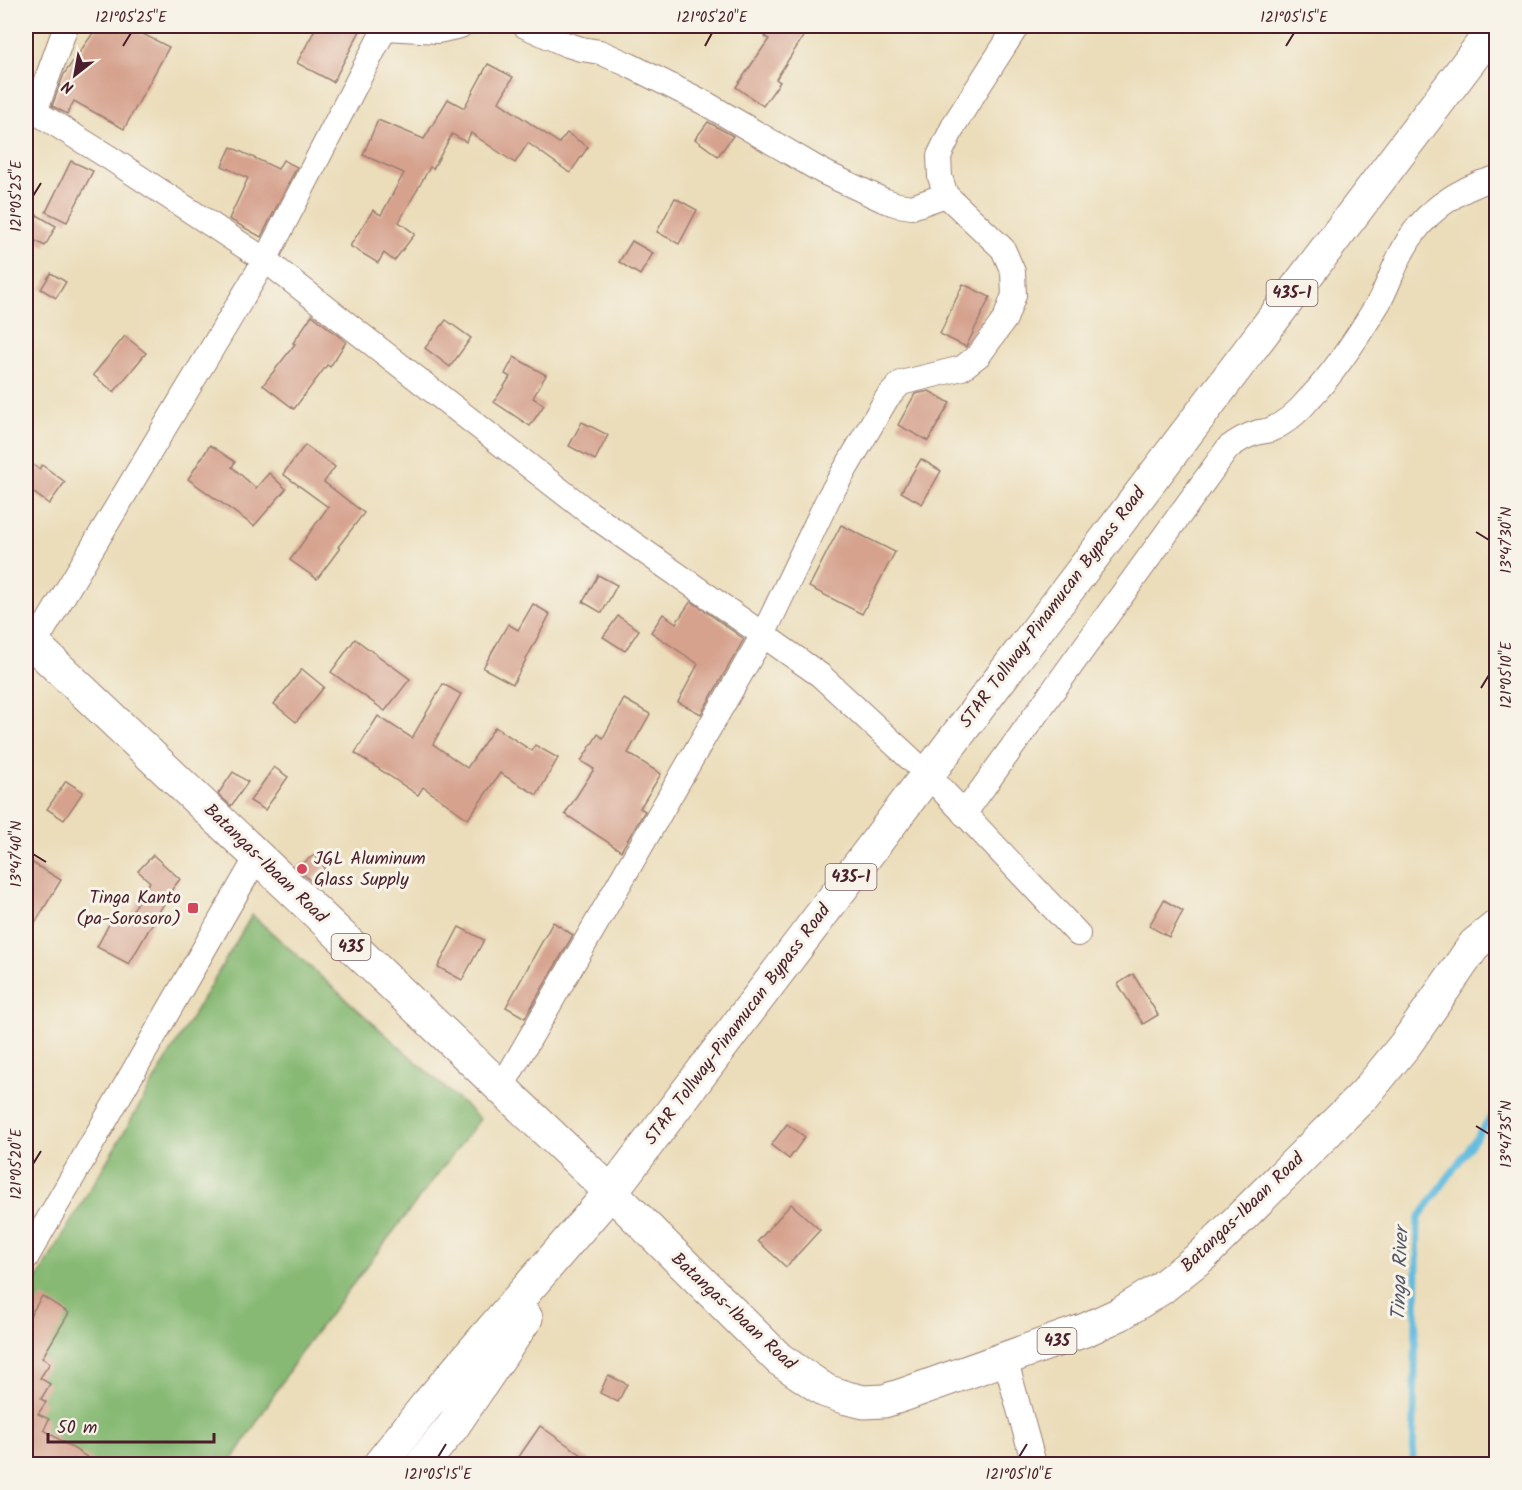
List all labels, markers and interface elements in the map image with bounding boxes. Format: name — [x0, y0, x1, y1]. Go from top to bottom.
text: 121°05'25"E — [95, 6, 168, 30]
text: 121°05'20"E — [677, 6, 749, 30]
text: 121°05'15"E — [1260, 6, 1329, 30]
north arrow — [45, 45, 105, 105]
text: N — [57, 73, 79, 100]
text: 121°05'25"E — [5, 159, 29, 232]
road number: 435-1 — [1266, 280, 1318, 306]
street label: STAR Tollway-Pinamucan Bypass Road — [952, 480, 1154, 735]
text: 13°47'30"N — [1495, 507, 1519, 573]
text: 121°05'10"E — [1495, 640, 1519, 708]
street label: Batangas-Ibaan Road — [196, 797, 334, 932]
text: 13°47'40"N — [5, 821, 29, 887]
place label: JGL Aluminum Glass Supply — [314, 845, 426, 895]
marker: JGL Aluminum Glass Supply — [295, 862, 309, 876]
road number: 435-1 — [826, 864, 876, 890]
place label: Tinga Kanto (pa-Sorosoro) — [76, 884, 181, 934]
street label: STAR Tollway-Pinamucan Bypass Road — [637, 897, 839, 1152]
marker: Tinga Kanto (pa-Sorosoro) — [186, 901, 200, 915]
road number: 435 — [332, 934, 370, 960]
text: 13°47'35"N — [1495, 1100, 1519, 1168]
text: 121°05'20"E — [5, 1127, 29, 1199]
street label: Batangas-Ibaan Road — [1174, 1145, 1312, 1280]
water label: Tinga River — [1383, 1222, 1419, 1321]
street label: Batangas-Ibaan Road — [664, 1246, 803, 1379]
road number: 435 — [1038, 1328, 1076, 1354]
scale bar — [48, 1406, 214, 1444]
text: 50 m — [57, 1414, 97, 1443]
text: 121°05'15"E — [404, 1463, 473, 1487]
text: 121°05'10"E — [986, 1463, 1054, 1487]

